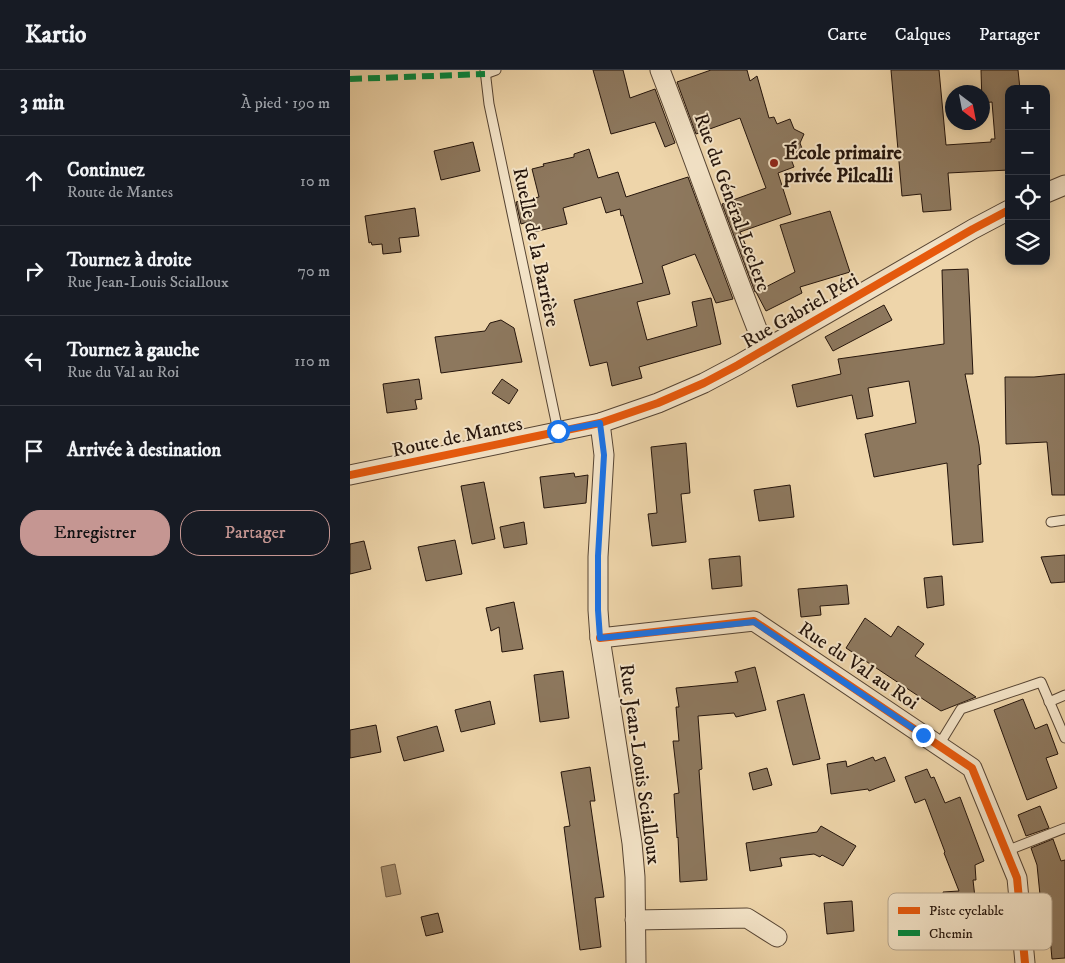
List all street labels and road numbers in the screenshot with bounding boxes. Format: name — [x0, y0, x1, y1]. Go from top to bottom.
street label: Rue du Général Leclerc — [688, 110, 776, 296]
street label: Ruelle de la Barrière — [506, 165, 565, 329]
street label: Rue Gabriel Péri — [738, 268, 864, 355]
street label: Route de Mantes — [390, 411, 525, 463]
street label: Rue du Val au Roi — [793, 617, 923, 716]
street label: Rue Jean-Louis Scialloux — [613, 662, 666, 866]

